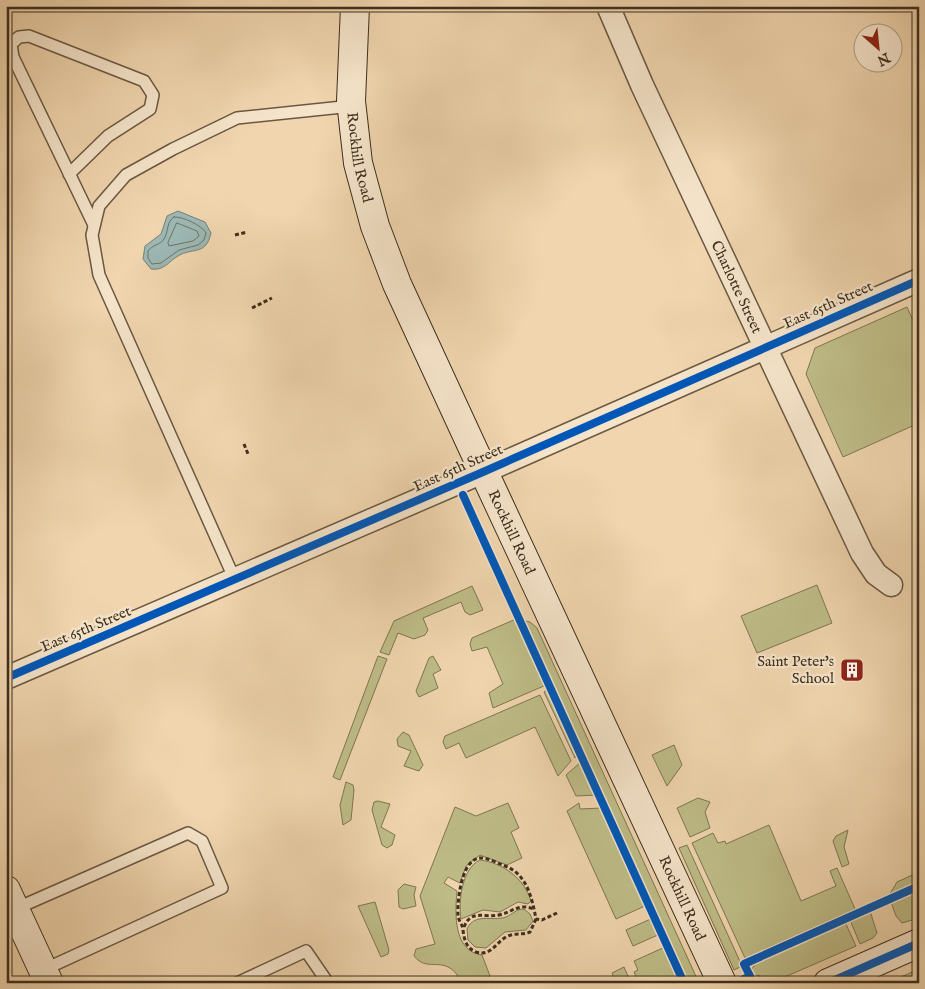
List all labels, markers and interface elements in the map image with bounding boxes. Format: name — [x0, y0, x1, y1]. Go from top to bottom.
north arrow — [852, 22, 902, 72]
text: N — [874, 47, 894, 69]
street label: Rockhill Road — [343, 111, 378, 205]
street label: Charlotte Street — [707, 237, 767, 336]
street label: East 65th Street — [780, 277, 876, 333]
street label: East 65th Street — [410, 440, 506, 496]
street label: Rockhill Road — [484, 487, 540, 578]
street label: East 65th Street — [38, 601, 134, 657]
place label: Saint Peter's School — [757, 652, 835, 688]
building icon: Saint Peter's School — [839, 657, 865, 683]
street label: Rockhill Road — [655, 853, 711, 944]

